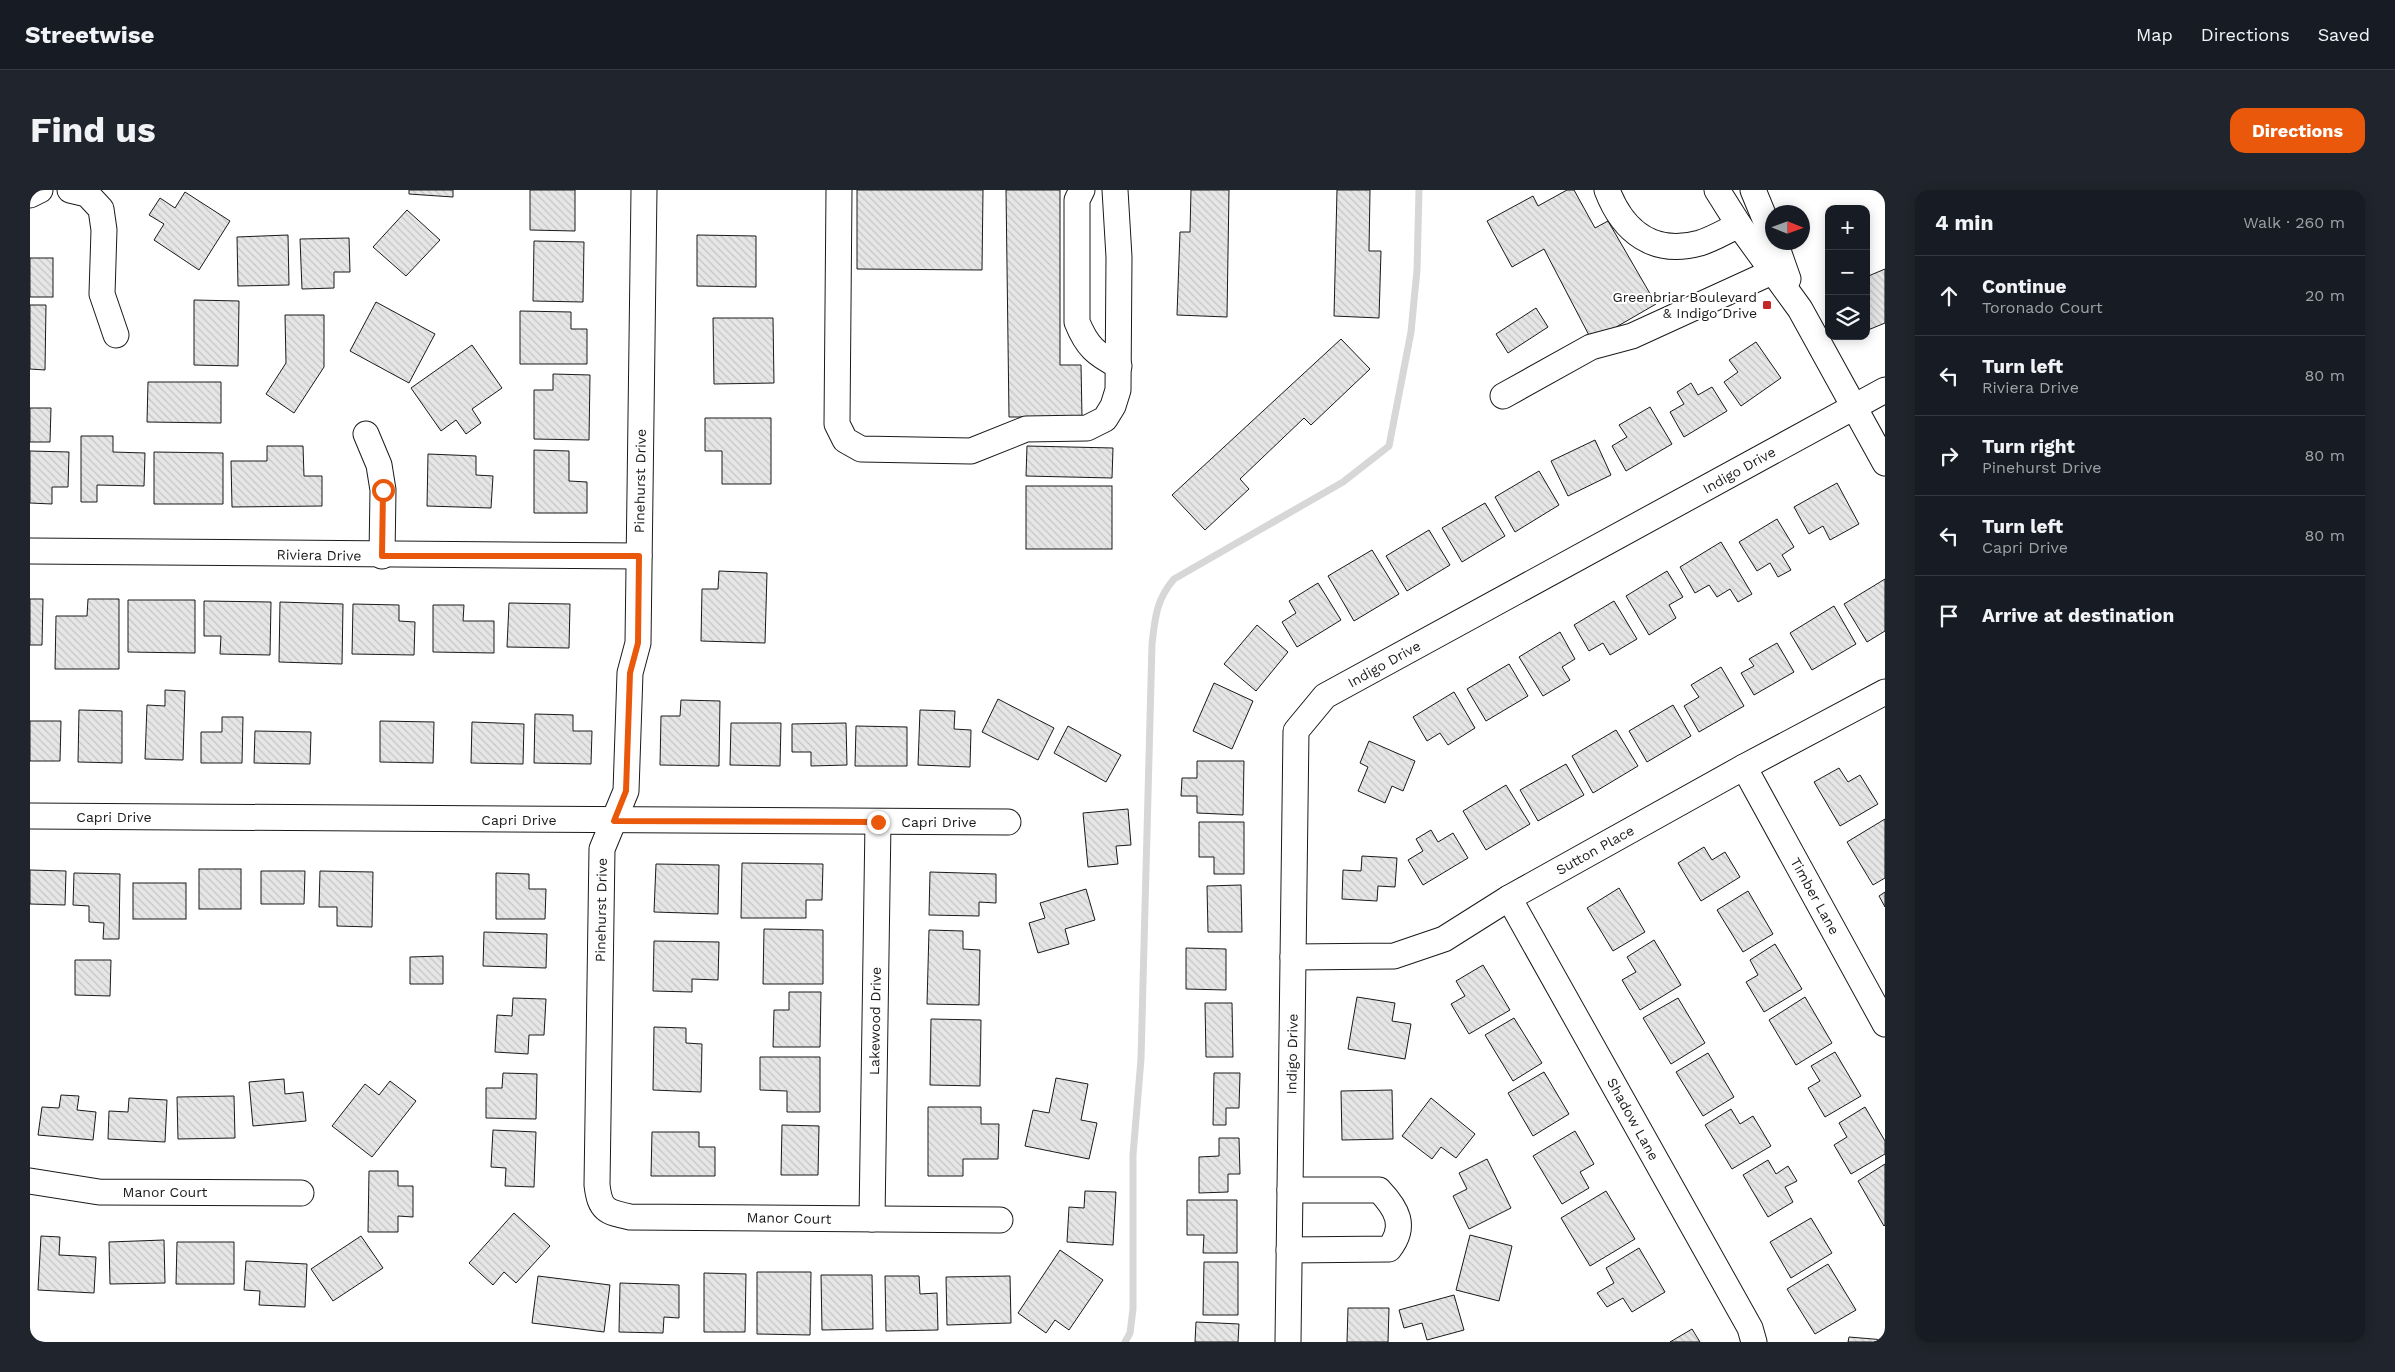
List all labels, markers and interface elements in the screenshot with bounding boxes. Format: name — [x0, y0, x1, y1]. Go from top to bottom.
text: Streetwise — [25, 21, 154, 49]
text: Map — [2136, 24, 2173, 45]
text: Directions — [2201, 24, 2290, 45]
text: Saved — [2318, 24, 2370, 45]
button: Directions — [2230, 108, 2365, 153]
text: Find us — [30, 109, 156, 151]
north arrow — [1765, 205, 1810, 250]
map controls — [1825, 205, 1870, 340]
button: + — [1825, 205, 1870, 250]
text: 4 min — [1935, 210, 1993, 235]
text: Walk · 260 m — [2243, 213, 2345, 232]
button: − — [1825, 250, 1870, 295]
text: Continue — [1982, 275, 2066, 298]
icon: ahead — [1935, 282, 1963, 310]
text: 20 m — [2305, 286, 2345, 305]
place label: Greenbriar Boulevard & Indigo Drive — [1613, 289, 1757, 321]
button: layers — [1825, 295, 1870, 340]
text: Toronado Court — [1982, 298, 2103, 317]
marker: Greenbriar Boulevard & Indigo Drive — [1761, 299, 1773, 311]
text: Turn left — [1982, 355, 2063, 378]
icon: left — [1935, 362, 1963, 390]
text: 80 m — [2304, 366, 2345, 385]
text: Riviera Drive — [1982, 378, 2079, 397]
street label: Pinehurst Drive — [631, 429, 649, 533]
text: Turn right — [1982, 435, 2075, 458]
icon: right — [1935, 442, 1963, 470]
street label: Indigo Drive — [1700, 443, 1778, 497]
text: 80 m — [2304, 446, 2345, 465]
text: Pinehurst Drive — [1982, 458, 2102, 477]
route start — [372, 479, 395, 502]
text: Turn left — [1982, 515, 2063, 538]
icon: left — [1935, 522, 1963, 550]
text: 80 m — [2304, 526, 2345, 545]
text: Capri Drive — [1982, 538, 2068, 557]
street label: Riviera Drive — [276, 546, 362, 564]
icon: arrive — [1935, 602, 1963, 630]
text: Arrive at destination — [1982, 604, 2174, 627]
street label: Indigo Drive — [1345, 637, 1423, 691]
street label: Capri Drive — [76, 809, 152, 825]
route end — [867, 811, 890, 834]
street label: Capri Drive — [481, 812, 557, 828]
street label: Capri Drive — [901, 814, 977, 830]
street label: Sutton Place — [1553, 822, 1637, 878]
street label: Timber Lane — [1787, 855, 1843, 937]
street label: Pinehurst Drive — [592, 858, 610, 962]
street label: Lakewood Drive — [866, 967, 884, 1075]
street label: Indigo Drive — [1283, 1014, 1301, 1094]
street label: Shadow Lane — [1604, 1075, 1662, 1163]
street label: Manor Court — [123, 1184, 208, 1200]
street label: Manor Court — [746, 1209, 832, 1227]

